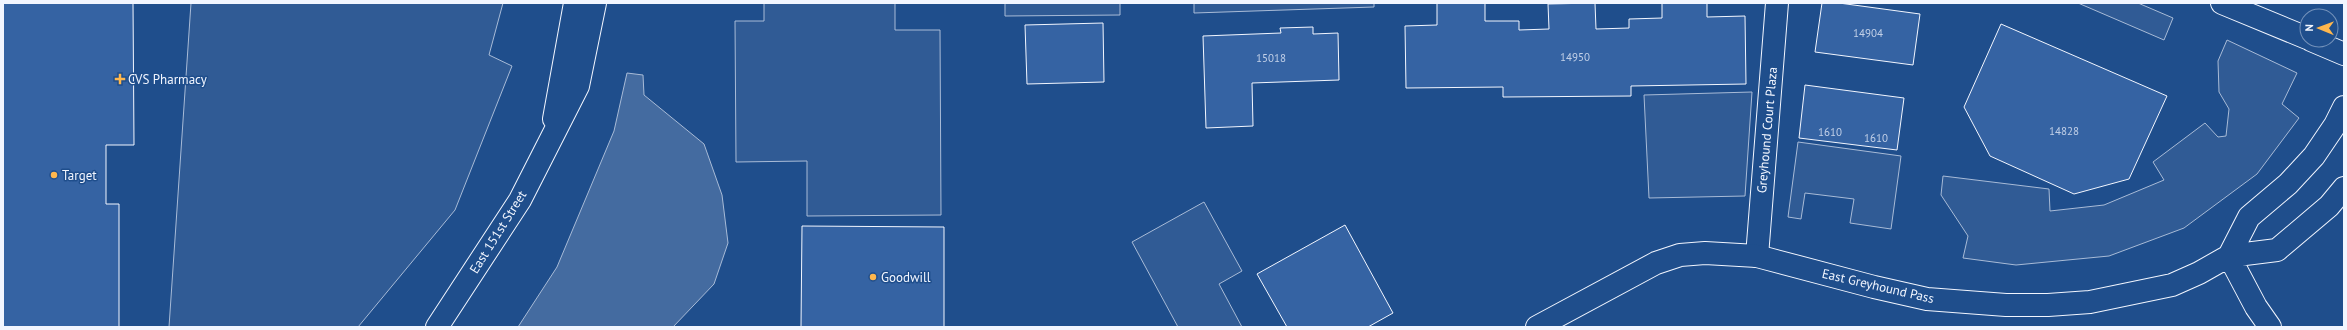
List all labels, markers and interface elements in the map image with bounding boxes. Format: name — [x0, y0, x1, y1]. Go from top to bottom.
north arrow — [2299, 8, 2339, 48]
text: N — [2302, 24, 2316, 32]
house number: 14904 — [1853, 26, 1883, 40]
house number: 14950 — [1560, 50, 1590, 64]
house number: 15018 — [1256, 51, 1286, 65]
street label: Greyhound Court Plaza — [1753, 66, 1781, 194]
place label: CVS Pharmacy — [128, 71, 207, 88]
marker: CVS Pharmacy — [115, 74, 125, 84]
house number: 14828 — [2049, 124, 2079, 138]
house number: 1610 — [1818, 125, 1842, 139]
house number: 1610 — [1864, 131, 1888, 145]
place label: Target — [62, 167, 97, 184]
marker: Target — [49, 170, 59, 180]
street label: East 151st Street — [466, 187, 531, 277]
street label: East Greyhound Pass — [1820, 265, 1936, 307]
place label: Goodwill — [881, 269, 931, 286]
marker: Goodwill — [868, 272, 878, 282]

